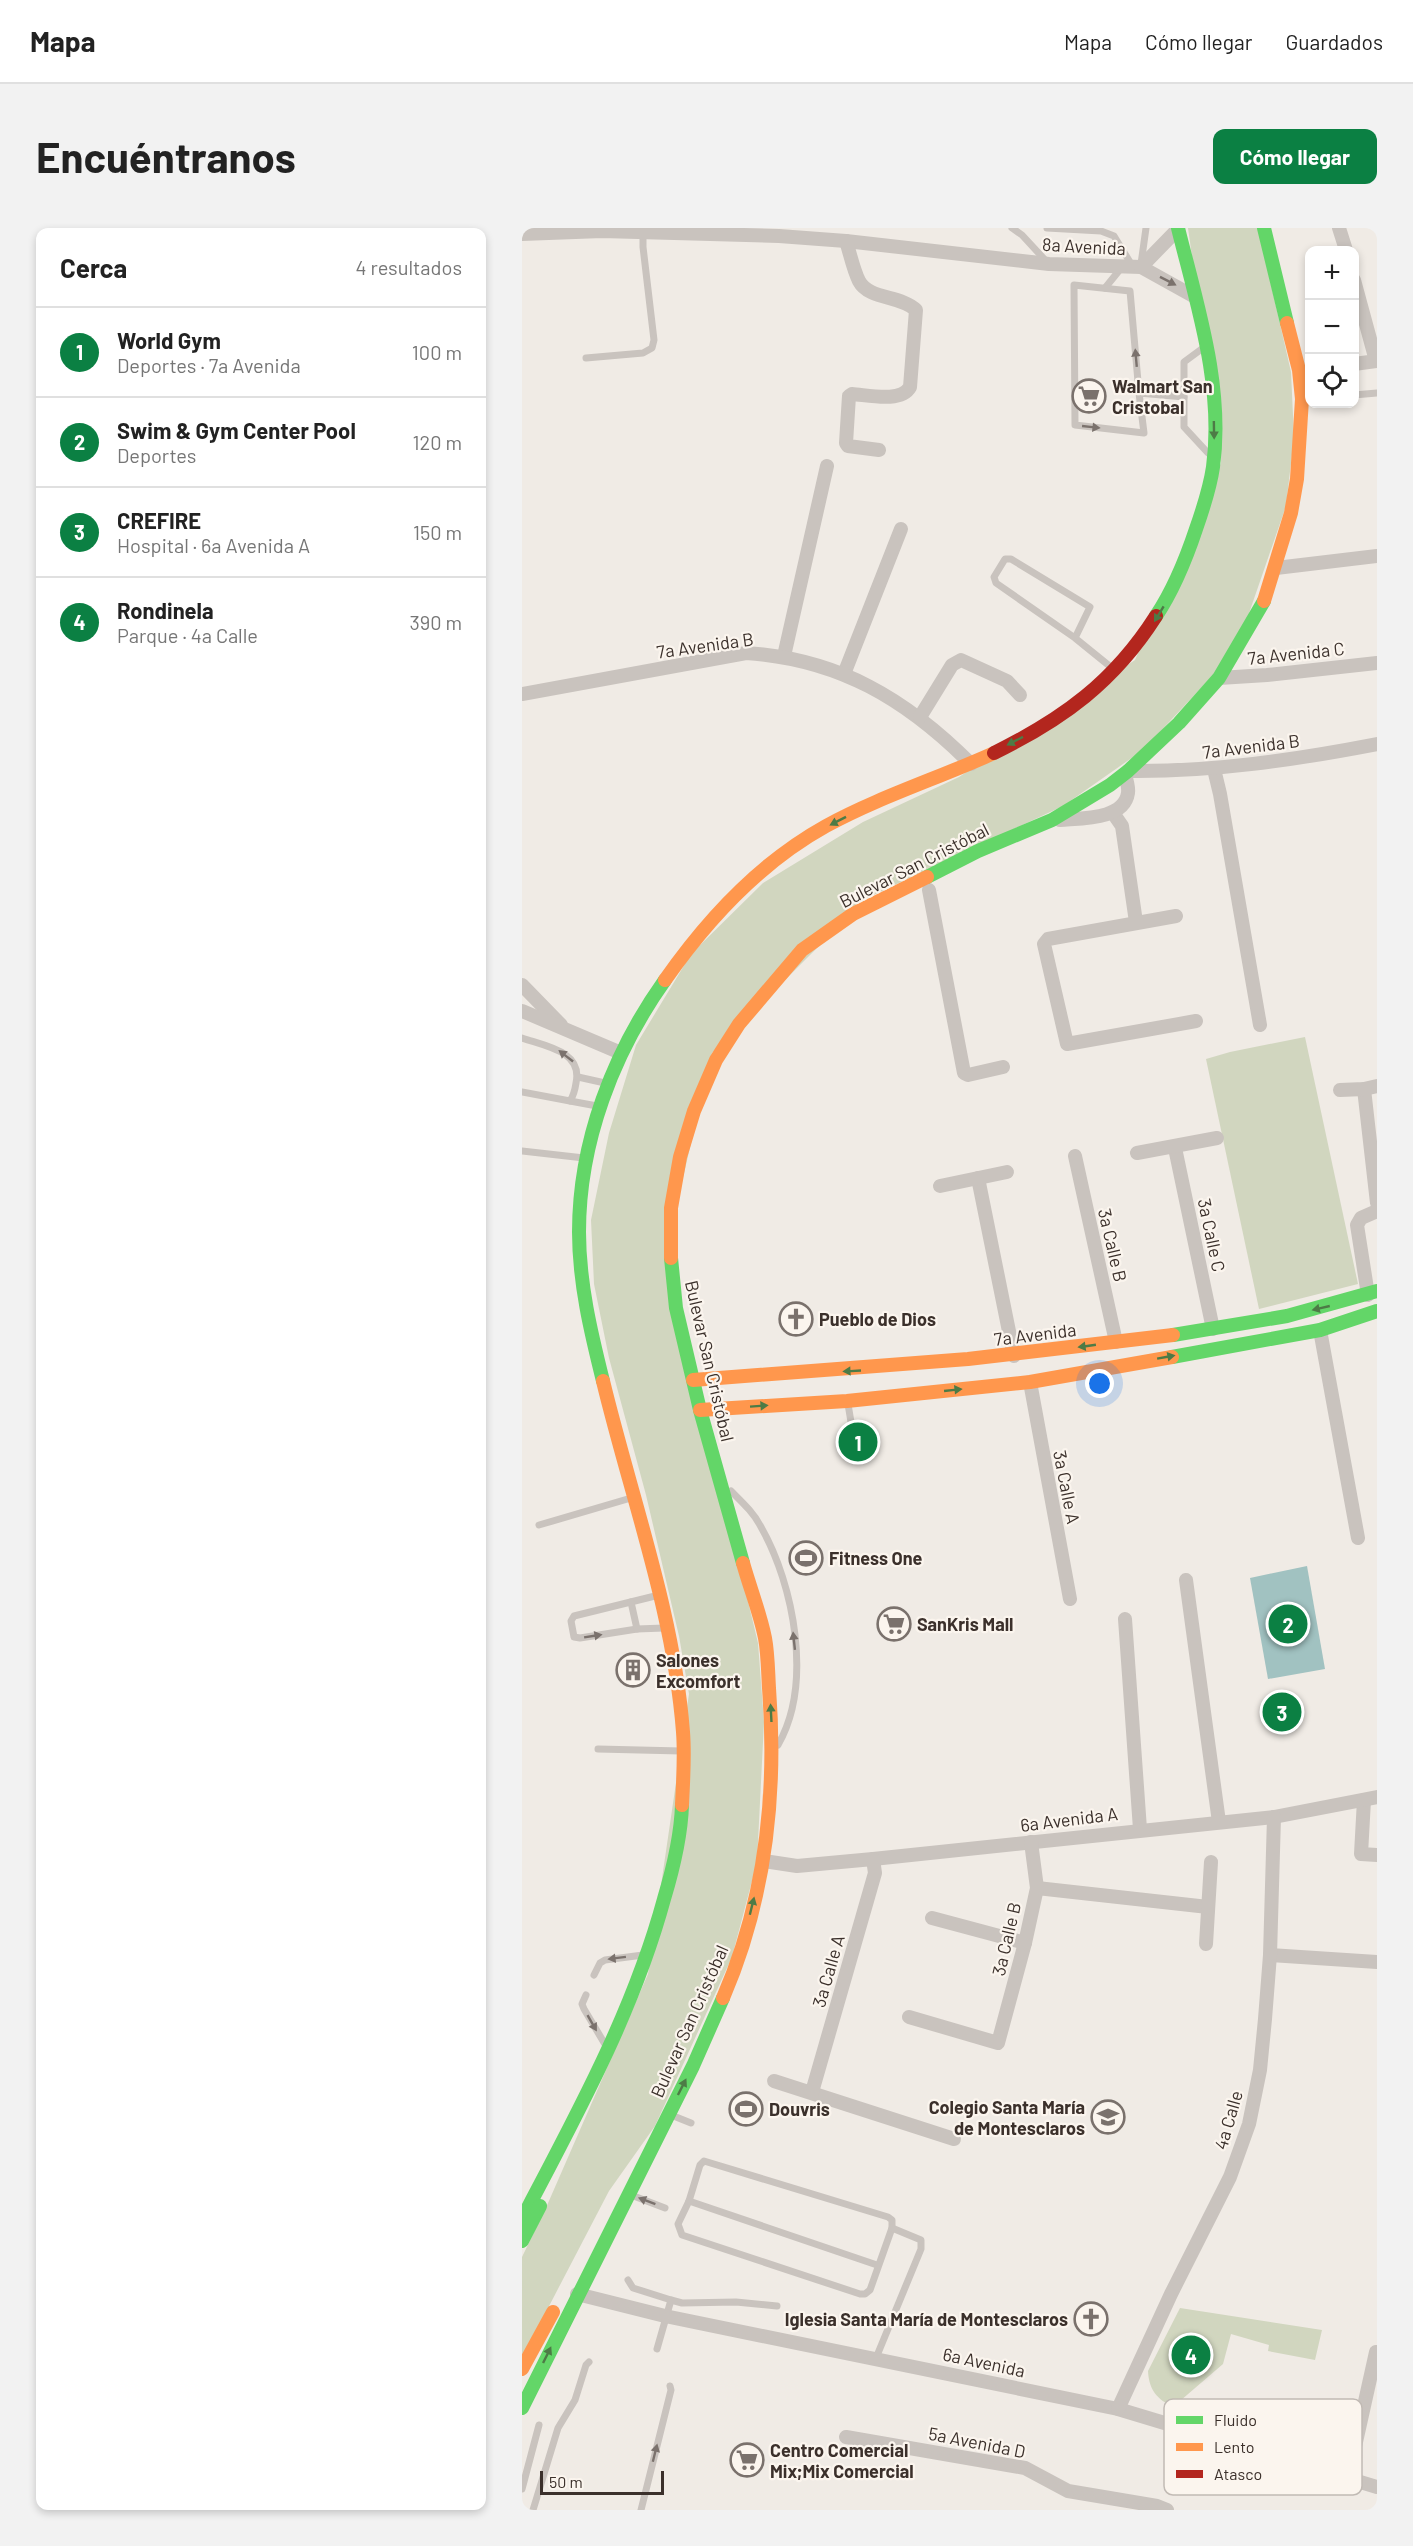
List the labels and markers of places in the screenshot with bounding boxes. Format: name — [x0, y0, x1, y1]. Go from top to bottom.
place label: Walmart San Cristobal — [1112, 375, 1213, 418]
supermarket icon: Walmart San Cristobal — [1071, 378, 1107, 414]
church icon: Pueblo de Dios — [778, 1301, 814, 1337]
place label: Pueblo de Dios — [819, 1308, 936, 1330]
pin: 1 — [838, 1420, 878, 1464]
sports icon: Fitness One — [788, 1540, 824, 1576]
place label: Fitness One — [829, 1547, 923, 1569]
pin: 2 — [1268, 1602, 1308, 1646]
supermarket icon: SanKris Mall — [876, 1606, 912, 1642]
place label: SanKris Mall — [917, 1613, 1014, 1635]
place label: Salones Excomfort — [656, 1649, 741, 1692]
building icon: Salones Excomfort — [615, 1652, 651, 1688]
pin: 3 — [1262, 1690, 1302, 1734]
sports icon: Douvris — [728, 2091, 764, 2127]
place label: Colegio Santa María de Montesclaros — [929, 2096, 1085, 2139]
place label: Douvris — [769, 2098, 830, 2120]
school or university icon: Colegio Santa María de Montesclaros — [1090, 2099, 1126, 2135]
church icon: Iglesia Santa María de Montesclaros — [1073, 2301, 1109, 2337]
place label: Iglesia Santa María de Montesclaros — [785, 2308, 1068, 2330]
pin: 4 — [1172, 2332, 1210, 2378]
place label: Centro Comercial Mix;Mix Comercial — [770, 2439, 914, 2482]
supermarket icon: Centro Comercial Mix;Mix Comercial — [729, 2442, 765, 2478]

